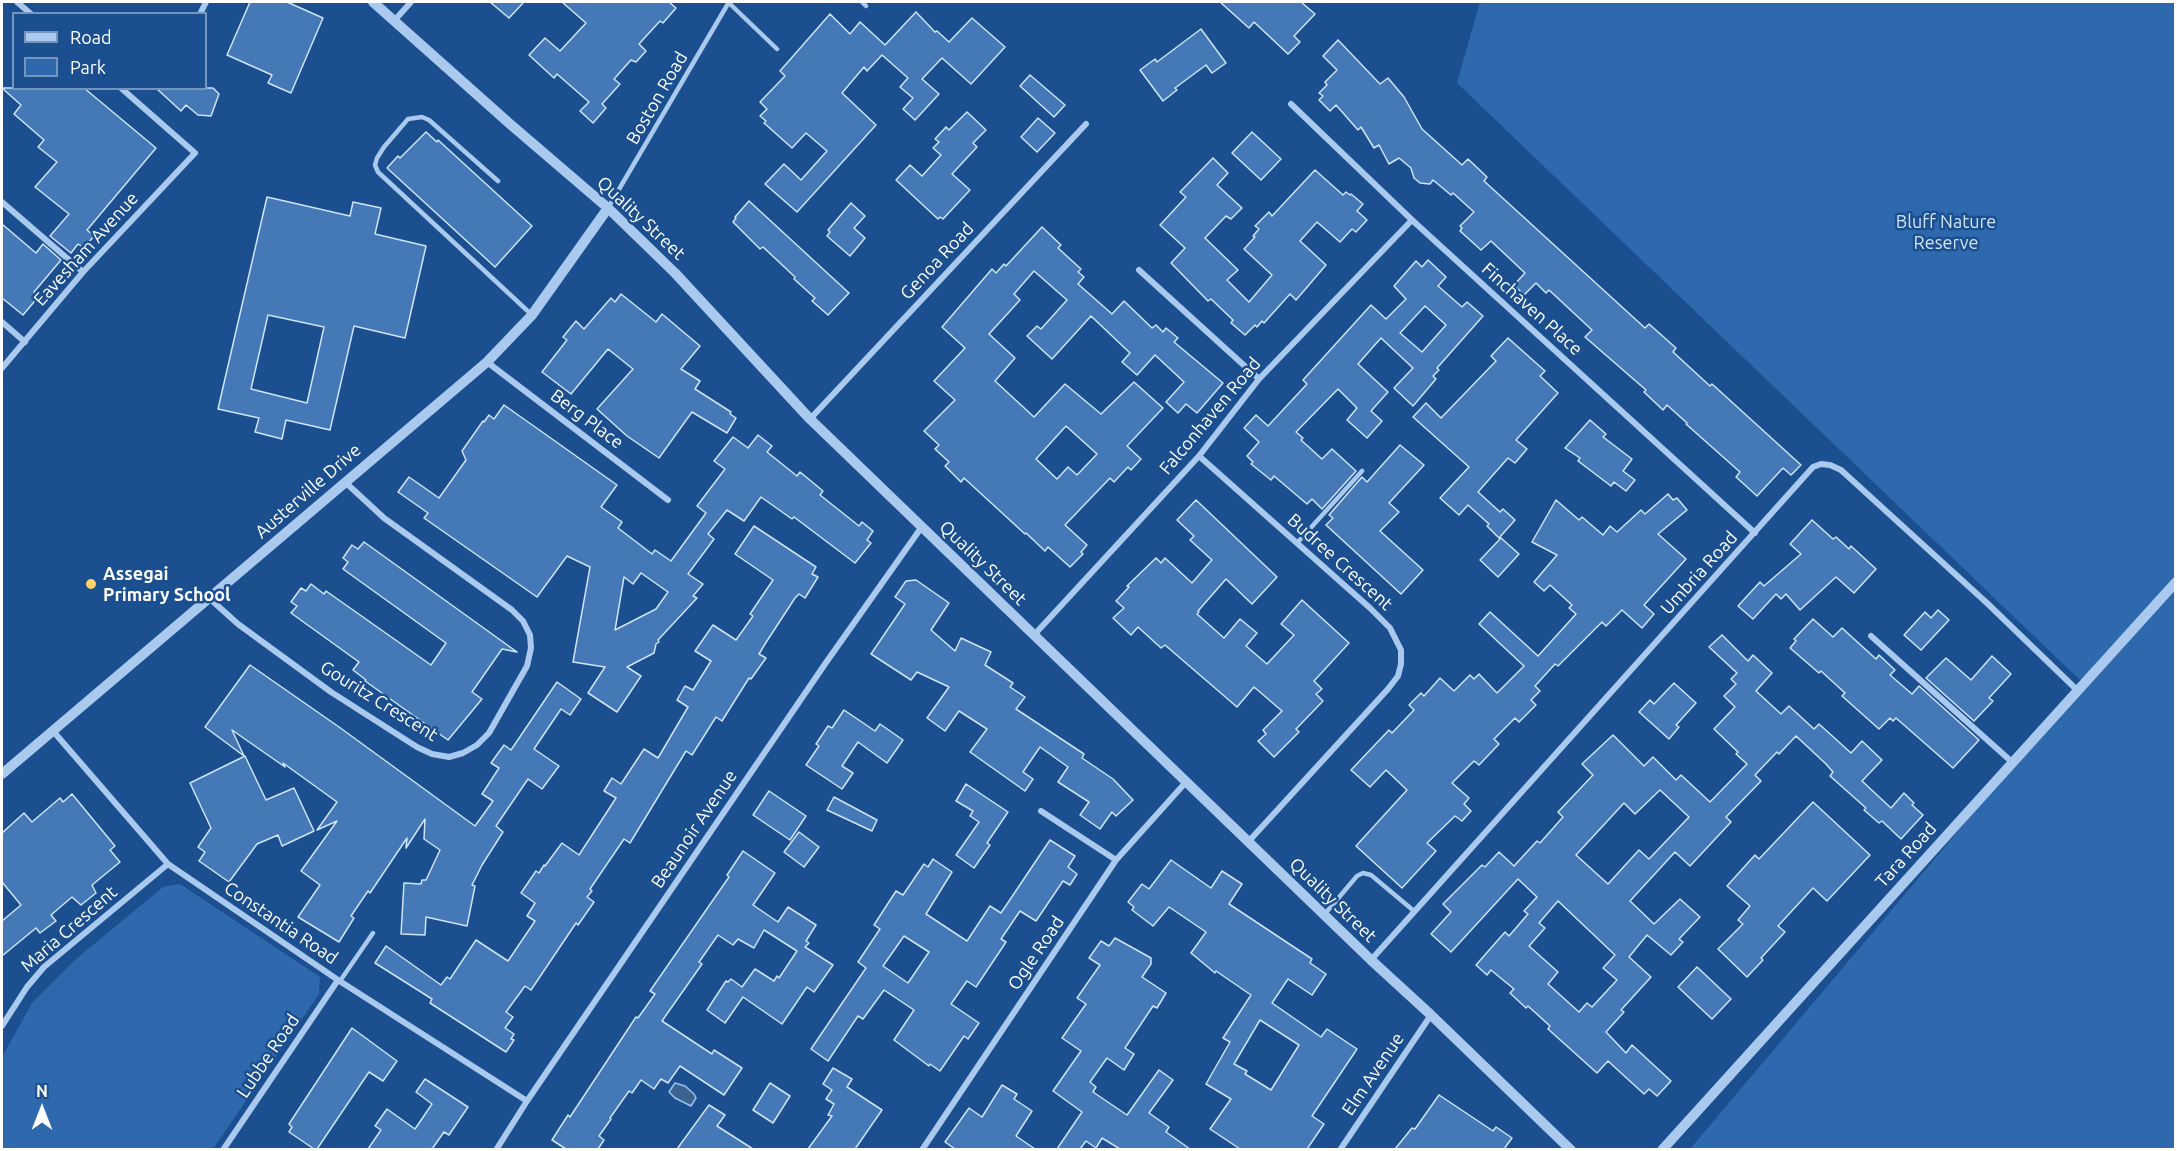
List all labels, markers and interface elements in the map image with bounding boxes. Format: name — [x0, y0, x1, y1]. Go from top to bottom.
legend — [12, 12, 207, 90]
text: Road — [70, 27, 112, 47]
street label: Boston Road — [622, 48, 692, 148]
text: Park — [70, 57, 106, 77]
street label: Quality Street — [592, 172, 690, 264]
street label: Eavesham Avenue — [29, 188, 143, 310]
park label: Bluff Nature Reserve — [1896, 211, 1996, 254]
street label: Genoa Road — [896, 218, 978, 304]
street label: Finchaven Place — [1477, 258, 1587, 360]
street label: Falconhaven Road — [1155, 353, 1265, 479]
street label: Berg Place — [546, 385, 628, 453]
street label: Austerville Drive — [251, 439, 365, 543]
street label: Budree Crescent — [1283, 509, 1397, 615]
street label: Quality Street — [935, 516, 1031, 610]
street label: Umbria Road — [1656, 527, 1742, 619]
place label: Assegai Primary School — [103, 563, 231, 606]
marker: Assegai Primary School — [84, 577, 98, 591]
street label: Gouritz Crescent — [316, 656, 442, 746]
street label: Beaunoir Avenue — [647, 766, 741, 892]
street label: Tara Road — [1871, 818, 1941, 892]
street label: Quality Street — [1285, 853, 1381, 947]
street label: Constantia Road — [220, 877, 342, 969]
street label: Maria Crescent — [16, 881, 122, 977]
street label: Ogle Road — [1003, 912, 1069, 994]
street label: Lubbe Road — [232, 1010, 304, 1102]
street label: Elm Avenue — [1337, 1029, 1409, 1119]
north arrow — [12, 1079, 72, 1139]
text: N — [36, 1082, 48, 1100]

